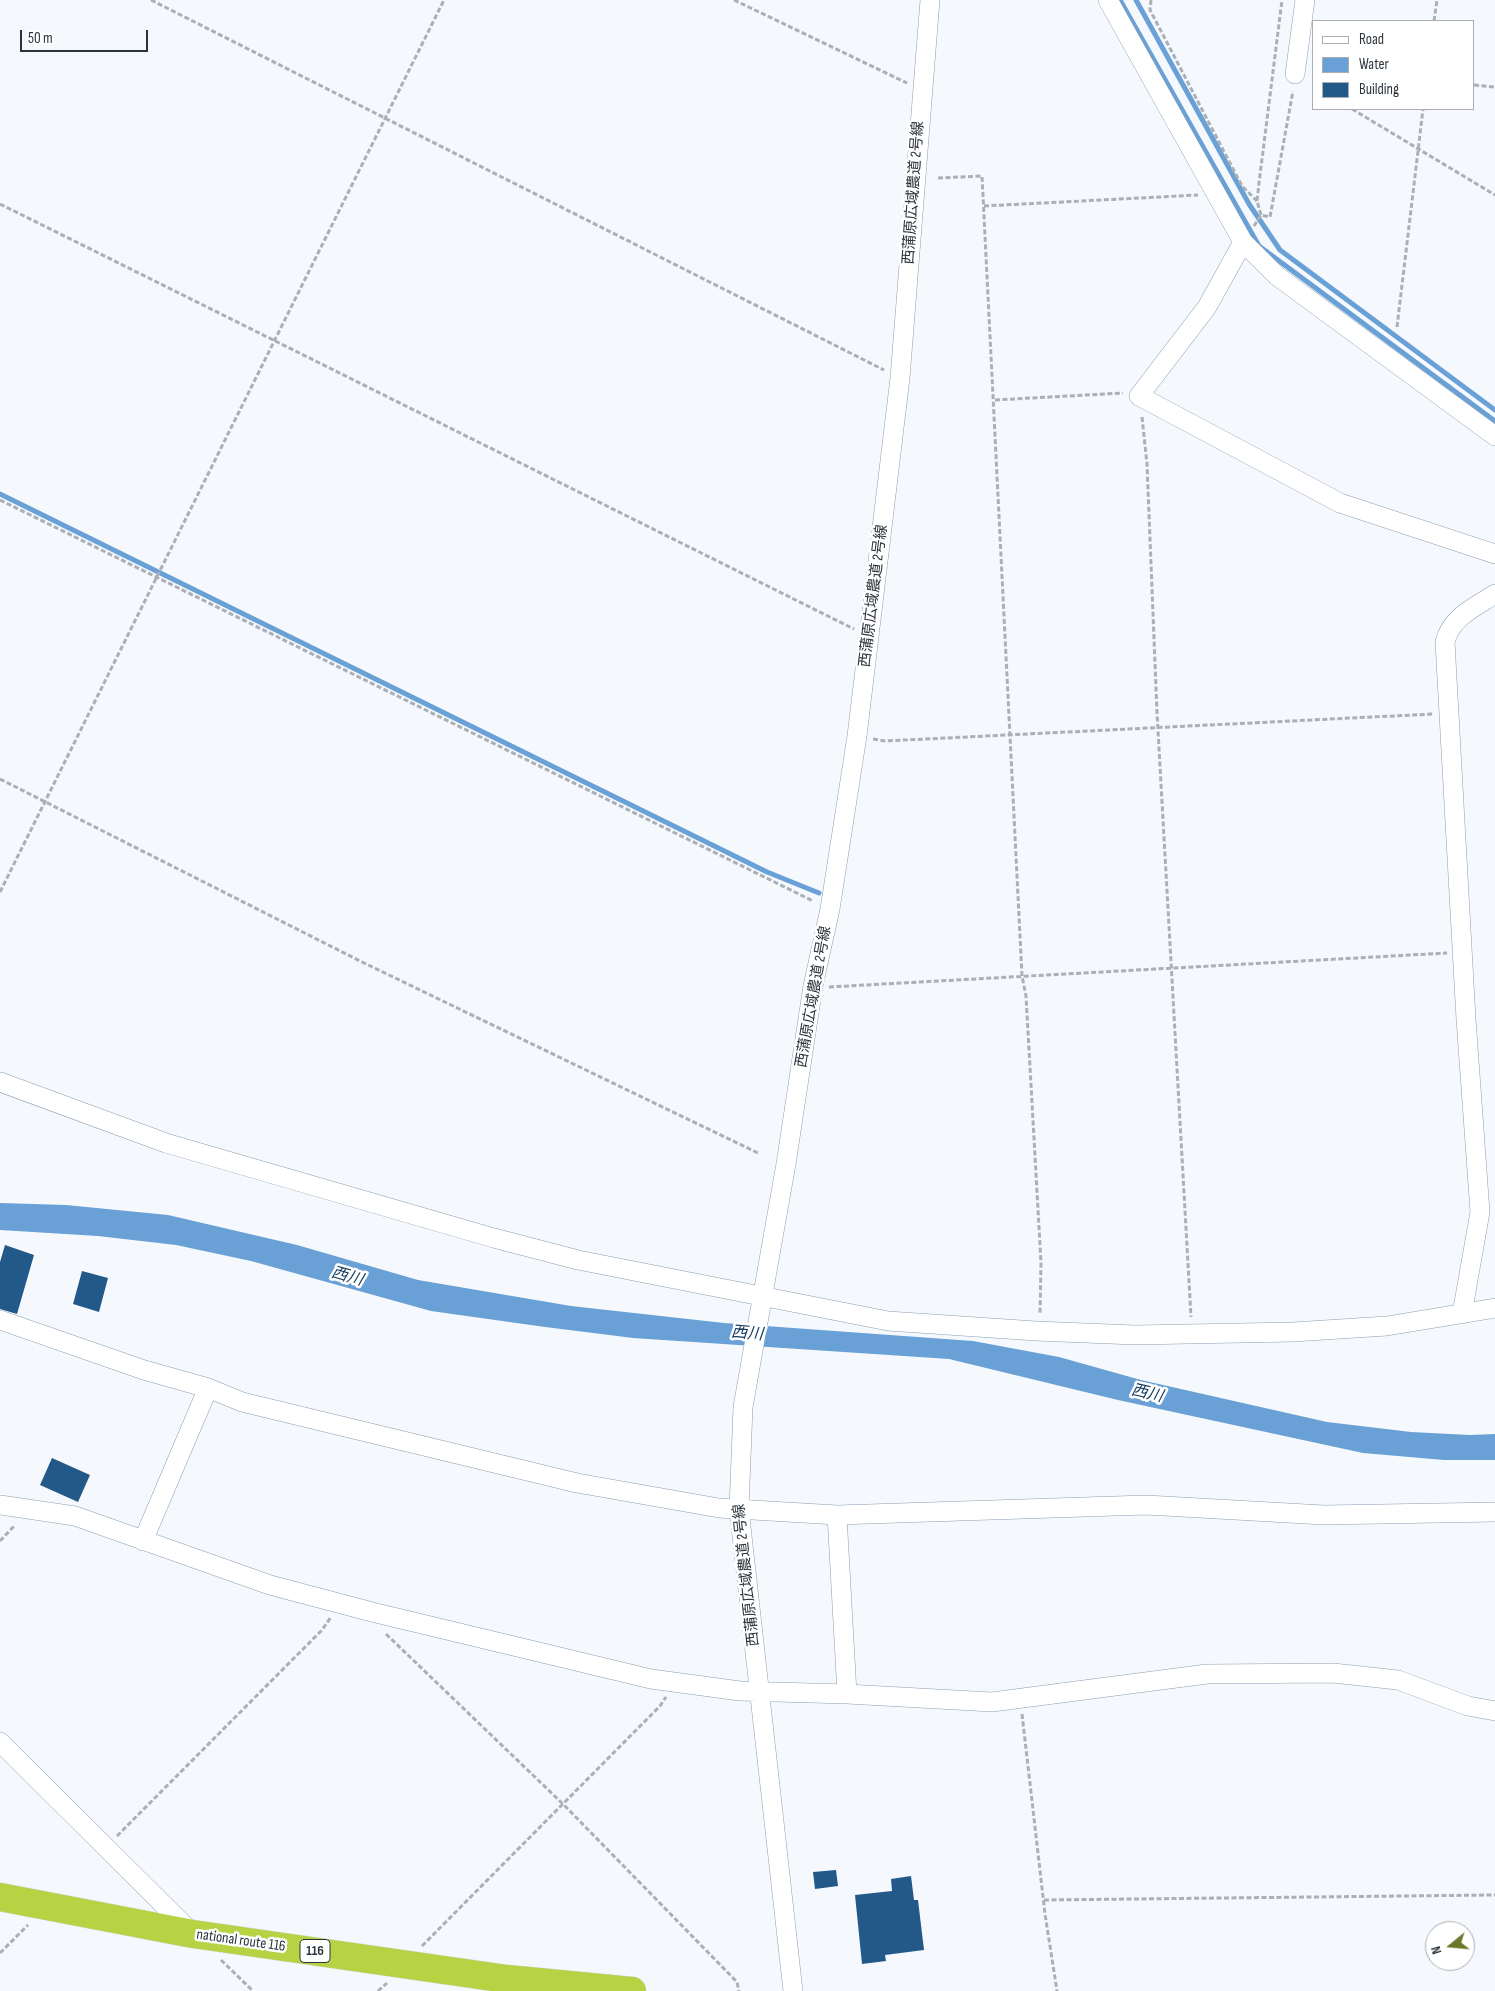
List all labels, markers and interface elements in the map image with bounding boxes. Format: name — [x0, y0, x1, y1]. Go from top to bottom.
scale bar — [22, 20, 150, 52]
legend — [1312, 20, 1475, 110]
text: 50 m — [28, 29, 53, 48]
text: Road — [1359, 30, 1384, 49]
text: Water — [1359, 55, 1389, 74]
text: Building — [1359, 80, 1399, 99]
street label: 西蒲原広域農道 2号線 — [900, 121, 928, 265]
street label: 西蒲原広域農道 2号線 — [856, 524, 892, 668]
street label: 西蒲原広域農道 2号線 — [793, 925, 835, 1069]
water label: 西川 — [329, 1263, 365, 1291]
water label: 西川 — [730, 1323, 764, 1345]
water label: 西川 — [1129, 1381, 1165, 1407]
street label: 西蒲原広域農道 2号線 — [731, 1503, 763, 1647]
north arrow — [1425, 1921, 1475, 1971]
street label: national route 116 — [195, 1926, 287, 1956]
road number: 116 — [300, 1940, 330, 1962]
text: N — [1427, 1944, 1445, 1956]

